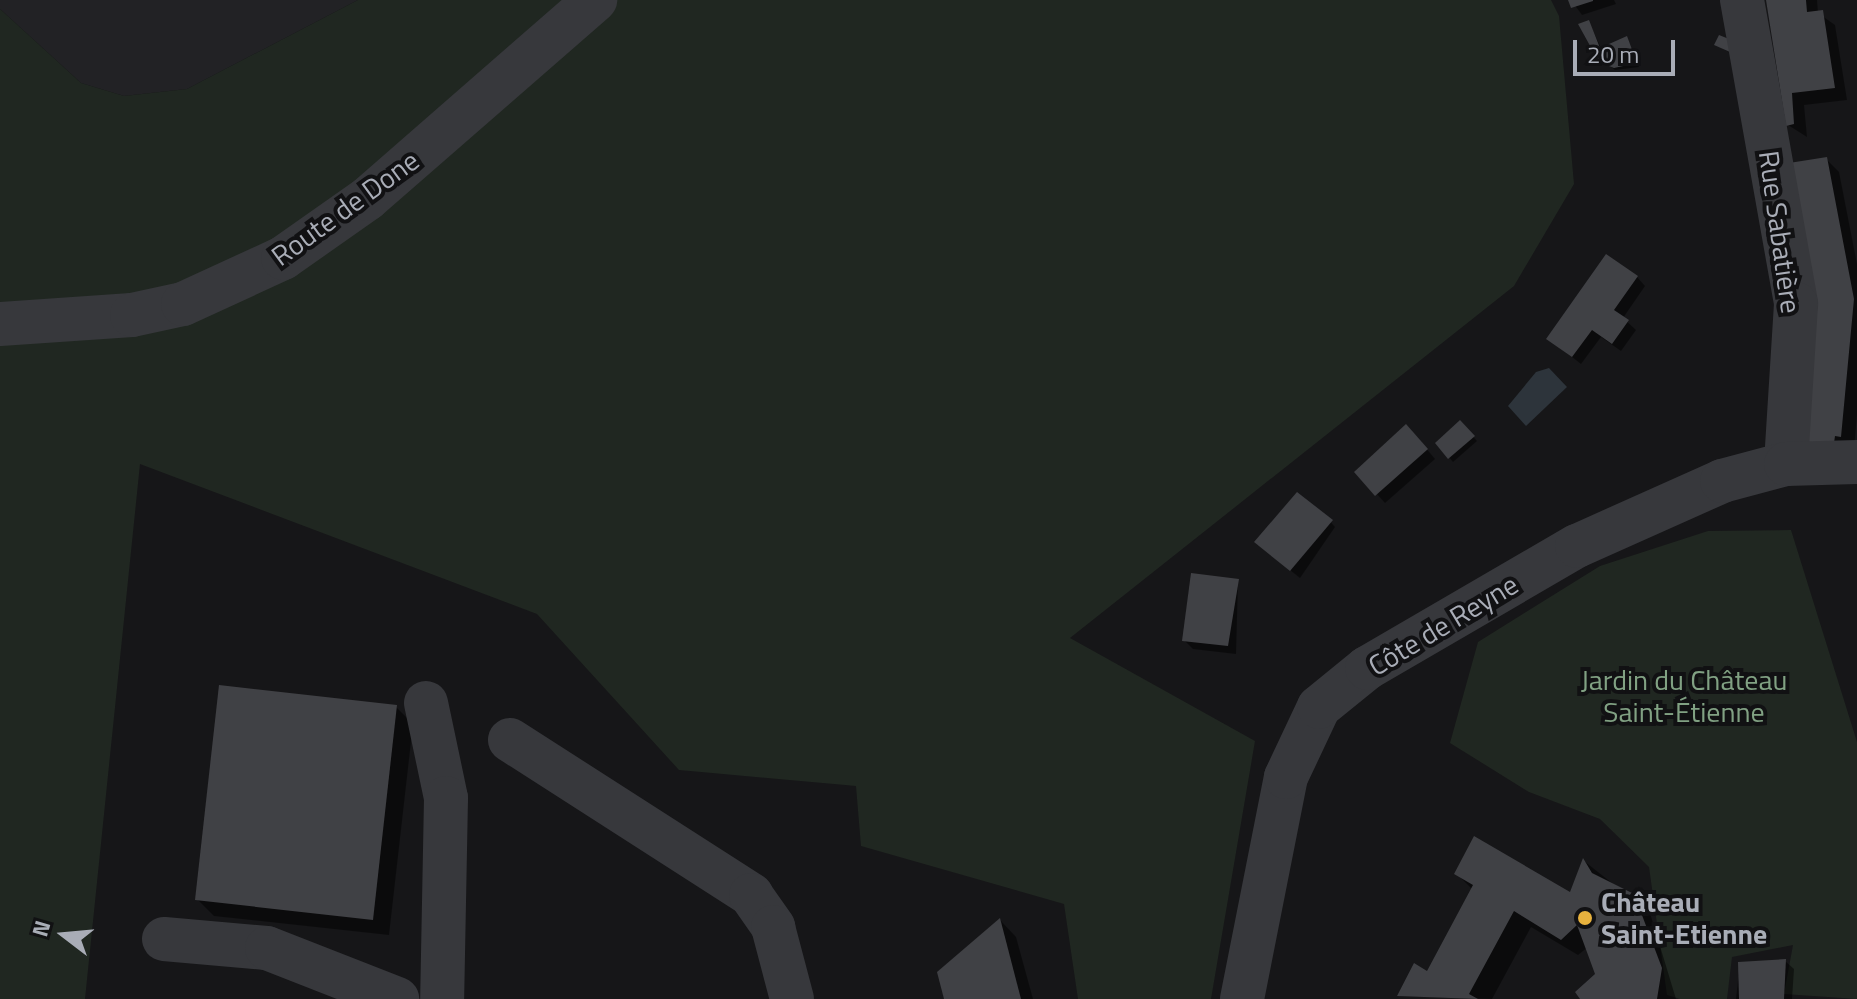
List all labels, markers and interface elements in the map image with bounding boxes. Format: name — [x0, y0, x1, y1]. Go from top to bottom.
scale bar — [1577, 24, 1679, 74]
text: 20 m — [1587, 36, 1639, 72]
street label: Route de Done — [265, 143, 425, 273]
street label: Rue Sabatière — [1752, 148, 1808, 316]
street label: Côte de Reyne — [1362, 567, 1524, 683]
park label: Jardin du Château Saint-Étienne — [1581, 663, 1787, 729]
place label: Château Saint-Etienne — [1601, 885, 1767, 951]
north arrow — [24, 895, 104, 975]
marker: Château Saint-Etienne — [1576, 909, 1594, 927]
text: N — [22, 916, 59, 940]

